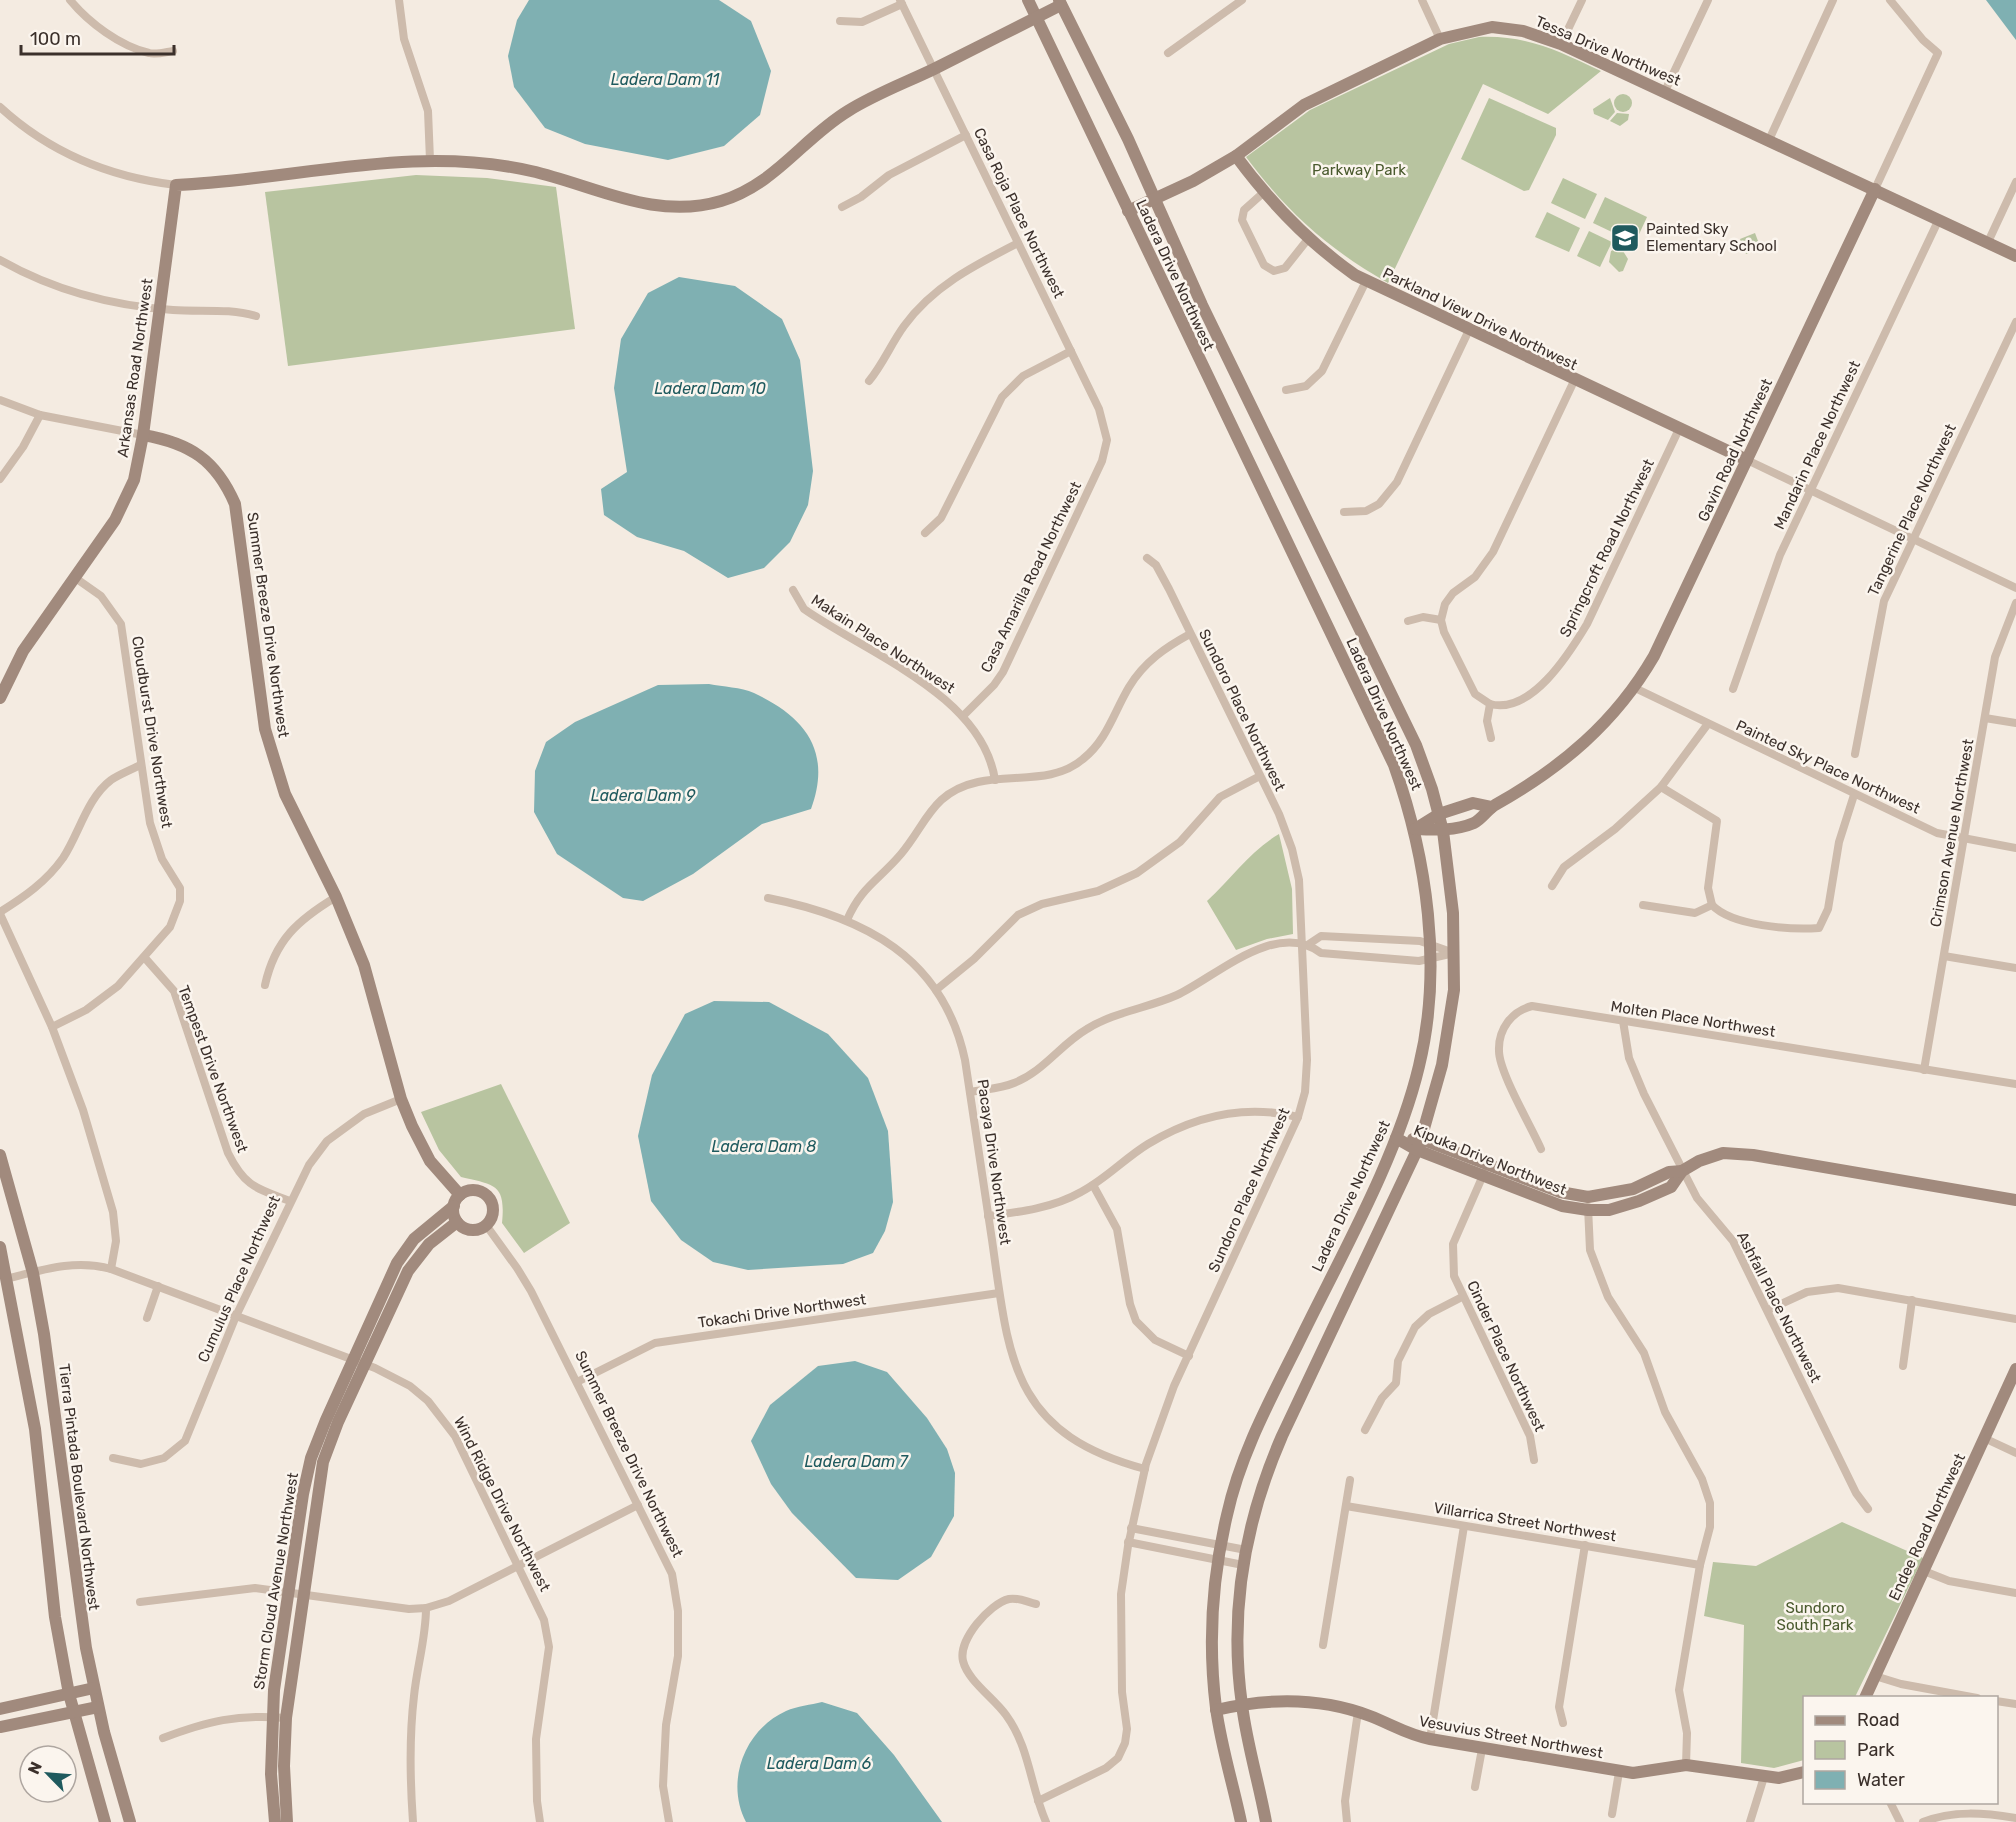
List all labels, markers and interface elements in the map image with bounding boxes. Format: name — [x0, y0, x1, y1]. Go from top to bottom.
street label: Tessa Drive Northwest — [1533, 12, 1683, 90]
scale bar — [21, 18, 174, 56]
text: 100 m — [30, 28, 81, 50]
water label: Ladera Dam 11 — [611, 70, 719, 89]
street label: Casa Roja Place Northwest — [970, 125, 1068, 301]
park label: Parkway Park — [1312, 161, 1406, 179]
street label: Ladera Drive Northwest — [1132, 197, 1218, 354]
place label: Painted Sky Elementary School — [1646, 220, 1777, 255]
school or university icon: Painted Sky Elementary School — [1609, 222, 1641, 254]
street label: Parkland View Drive Northwest — [1380, 264, 1580, 374]
street label: Arkansas Road Northwest — [114, 277, 156, 459]
street label: Mandarin Place Northwest — [1770, 358, 1864, 532]
street label: Gavin Road Northwest — [1694, 376, 1776, 524]
water label: Ladera Dam 10 — [654, 379, 766, 398]
street label: Tangerine Place Northwest — [1864, 421, 1960, 599]
street label: Springcroft Road Northwest — [1556, 456, 1658, 640]
street label: Casa Amarilla Road Northwest — [977, 478, 1085, 675]
street label: Summer Breeze Drive Northwest — [243, 511, 293, 739]
street label: Makain Place Northwest — [808, 591, 958, 697]
street label: Sundoro Place Northwest — [1195, 626, 1289, 794]
street label: Cloudburst Drive Northwest — [128, 635, 176, 829]
street label: Ladera Drive Northwest — [1342, 635, 1426, 793]
street label: Painted Sky Place Northwest — [1733, 716, 1923, 818]
street label: Crimson Avenue Northwest — [1927, 737, 1977, 929]
water label: Ladera Dam 9 — [591, 786, 696, 805]
street label: Tempest Drive Northwest — [174, 983, 252, 1155]
street label: Molten Place Northwest — [1609, 997, 1777, 1041]
street label: Pacaya Drive Northwest — [973, 1078, 1015, 1246]
street label: Sundoro Place Northwest — [1205, 1105, 1293, 1275]
street label: Ladera Drive Northwest — [1308, 1117, 1394, 1274]
street label: Kipuka Drive Northwest — [1411, 1121, 1569, 1199]
water label: Ladera Dam 8 — [712, 1137, 816, 1156]
street label: Cumulus Place Northwest — [194, 1193, 284, 1365]
street label: Ashfall Place Northwest — [1733, 1229, 1825, 1386]
street label: Cinder Place Northwest — [1463, 1278, 1549, 1434]
street label: Tokachi Drive Northwest — [697, 1290, 867, 1332]
street label: Summer Breeze Drive Northwest — [571, 1348, 687, 1560]
street label: Tierra Pintada Boulevard Northwest — [55, 1363, 103, 1611]
street label: Wind Ridge Drive Northwest — [450, 1414, 554, 1595]
street label: Endee Road Northwest — [1885, 1451, 1969, 1603]
water label: Ladera Dam 7 — [804, 1452, 909, 1471]
street label: Storm Cloud Avenue Northwest — [250, 1471, 302, 1691]
street label: Villarrica Street Northwest — [1432, 1499, 1618, 1545]
park label: Sundoro South Park — [1777, 1599, 1854, 1634]
legend — [1803, 1696, 1998, 1804]
text: Road — [1857, 1709, 1900, 1731]
street label: Vesuvius Street Northwest — [1417, 1712, 1605, 1762]
text: Park — [1857, 1739, 1895, 1761]
north arrow — [18, 1744, 78, 1804]
water label: Ladera Dam 6 — [767, 1754, 872, 1773]
text: N — [24, 1759, 46, 1777]
text: Water — [1857, 1769, 1905, 1791]

